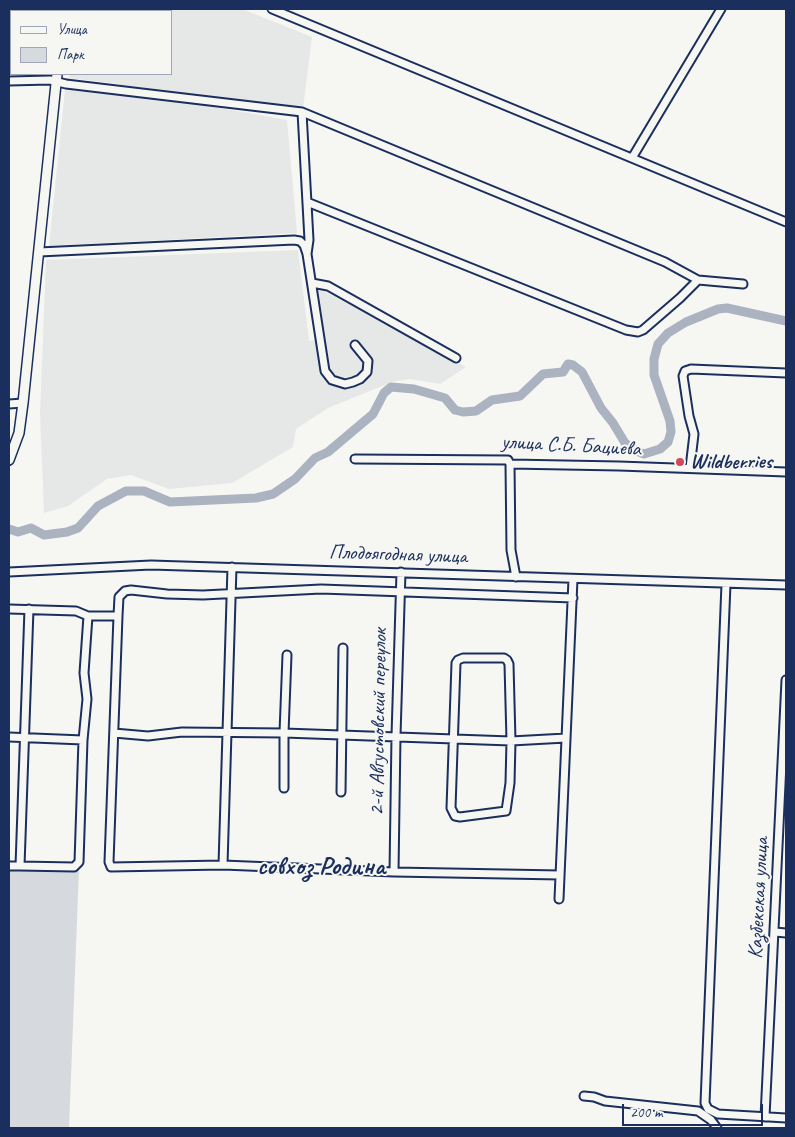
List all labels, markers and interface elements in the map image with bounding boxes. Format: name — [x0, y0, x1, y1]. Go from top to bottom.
legend — [10, 10, 172, 75]
text: Улица — [57, 20, 87, 39]
text: Парк — [57, 45, 84, 64]
street label: улица С.Б. Бациева — [501, 430, 641, 462]
place label: Wildberries — [690, 449, 772, 475]
marker: Wildberries — [674, 456, 686, 468]
street label: Плодоягодная улица — [329, 540, 467, 570]
street label: 2-й Августовский переулок — [365, 628, 393, 816]
street label: Казбекская улица — [743, 837, 775, 959]
district label: совхоз Родина — [257, 851, 385, 883]
scale bar — [625, 1094, 766, 1126]
text: 200 m — [630, 1103, 662, 1122]

